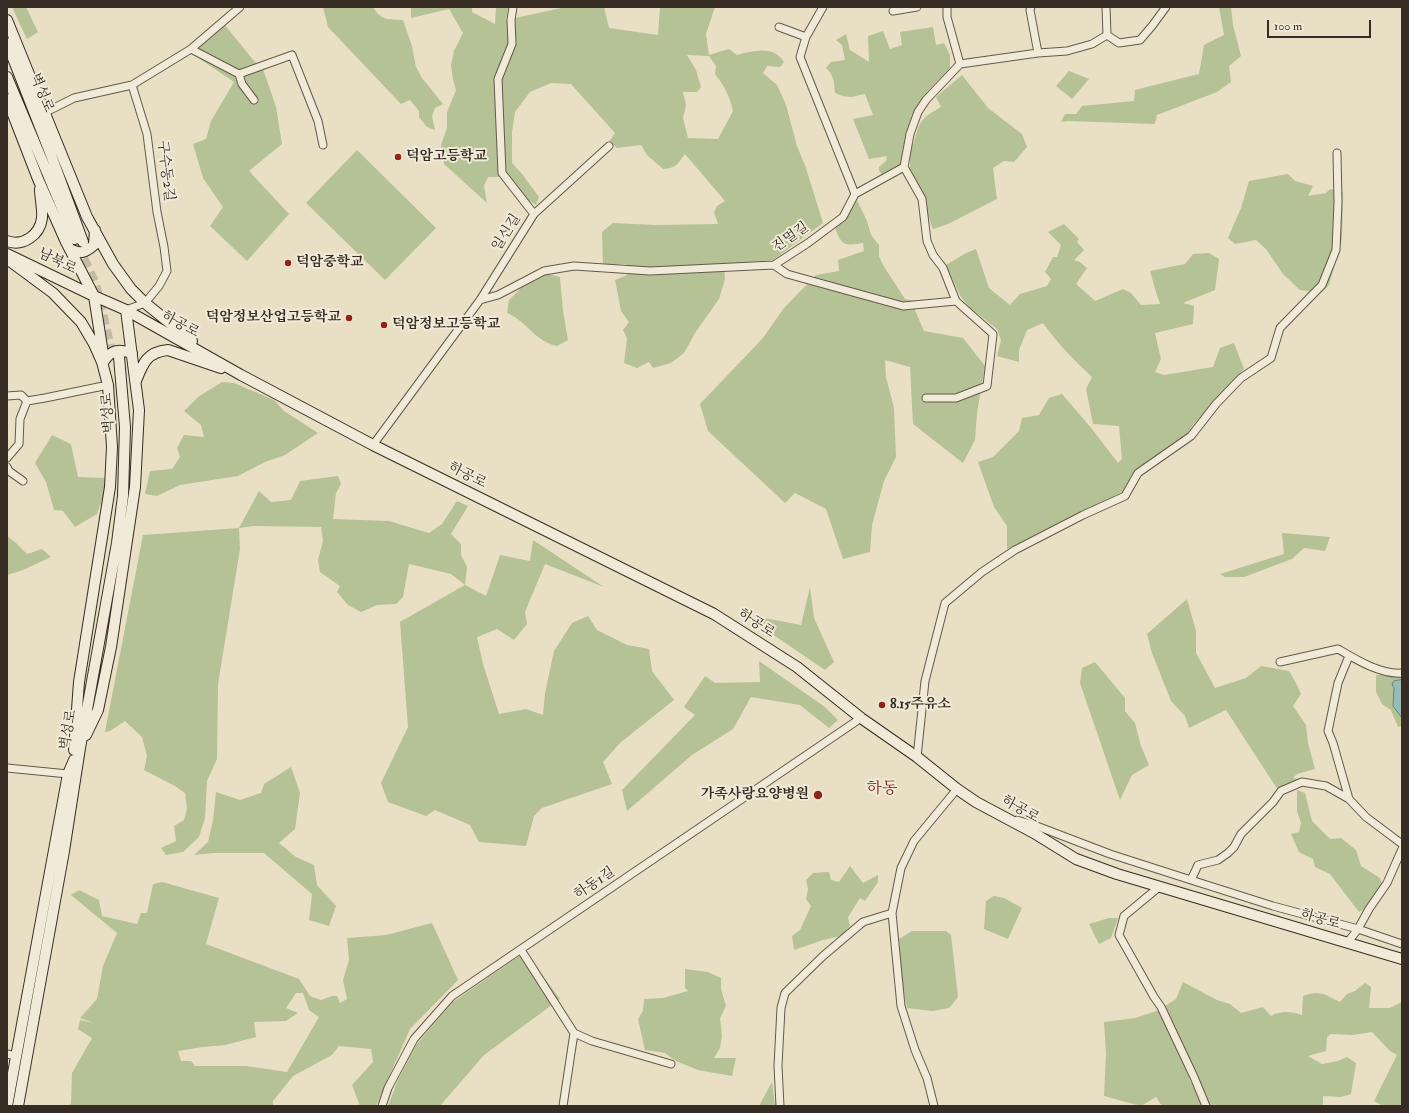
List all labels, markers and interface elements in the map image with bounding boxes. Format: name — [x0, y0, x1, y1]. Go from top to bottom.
scale bar — [1269, 12, 1373, 38]
text: 100 m — [1274, 19, 1302, 34]
street label: 벽성로 — [26, 71, 56, 115]
street label: 구수동2길 — [153, 140, 177, 202]
place label: 덕암고등학교 — [406, 149, 487, 165]
marker: 덕암고등학교 — [393, 152, 403, 162]
street label: 일신길 — [489, 211, 525, 255]
street label: 진멀길 — [770, 219, 812, 257]
street label: 남북로 — [35, 246, 79, 278]
place label: 덕암중학교 — [296, 255, 364, 271]
marker: 덕암중학교 — [283, 258, 293, 268]
street label: 하공로 — [158, 308, 202, 342]
place label: 덕암정보산업고등학교 — [206, 310, 341, 326]
marker: 덕암정보산업고등학교 — [344, 313, 354, 323]
place label: 덕암정보고등학교 — [392, 317, 500, 333]
marker: 덕암정보고등학교 — [379, 320, 389, 330]
street label: 벽성로 — [99, 392, 119, 434]
street label: 하공로 — [445, 460, 489, 492]
street label: 하공로 — [734, 606, 778, 642]
place label: 8.15주유소 — [890, 697, 951, 713]
marker: 8.15주유소 — [877, 700, 887, 710]
street label: 벽성로 — [57, 709, 81, 751]
district label: 하동 — [867, 780, 897, 800]
place label: 가족사랑요양병원 — [701, 787, 809, 803]
marker: 가족사랑요양병원 — [812, 789, 824, 801]
street label: 하공로 — [998, 793, 1042, 827]
street label: 하동1길 — [571, 864, 619, 904]
street label: 하공로 — [1298, 906, 1342, 934]

